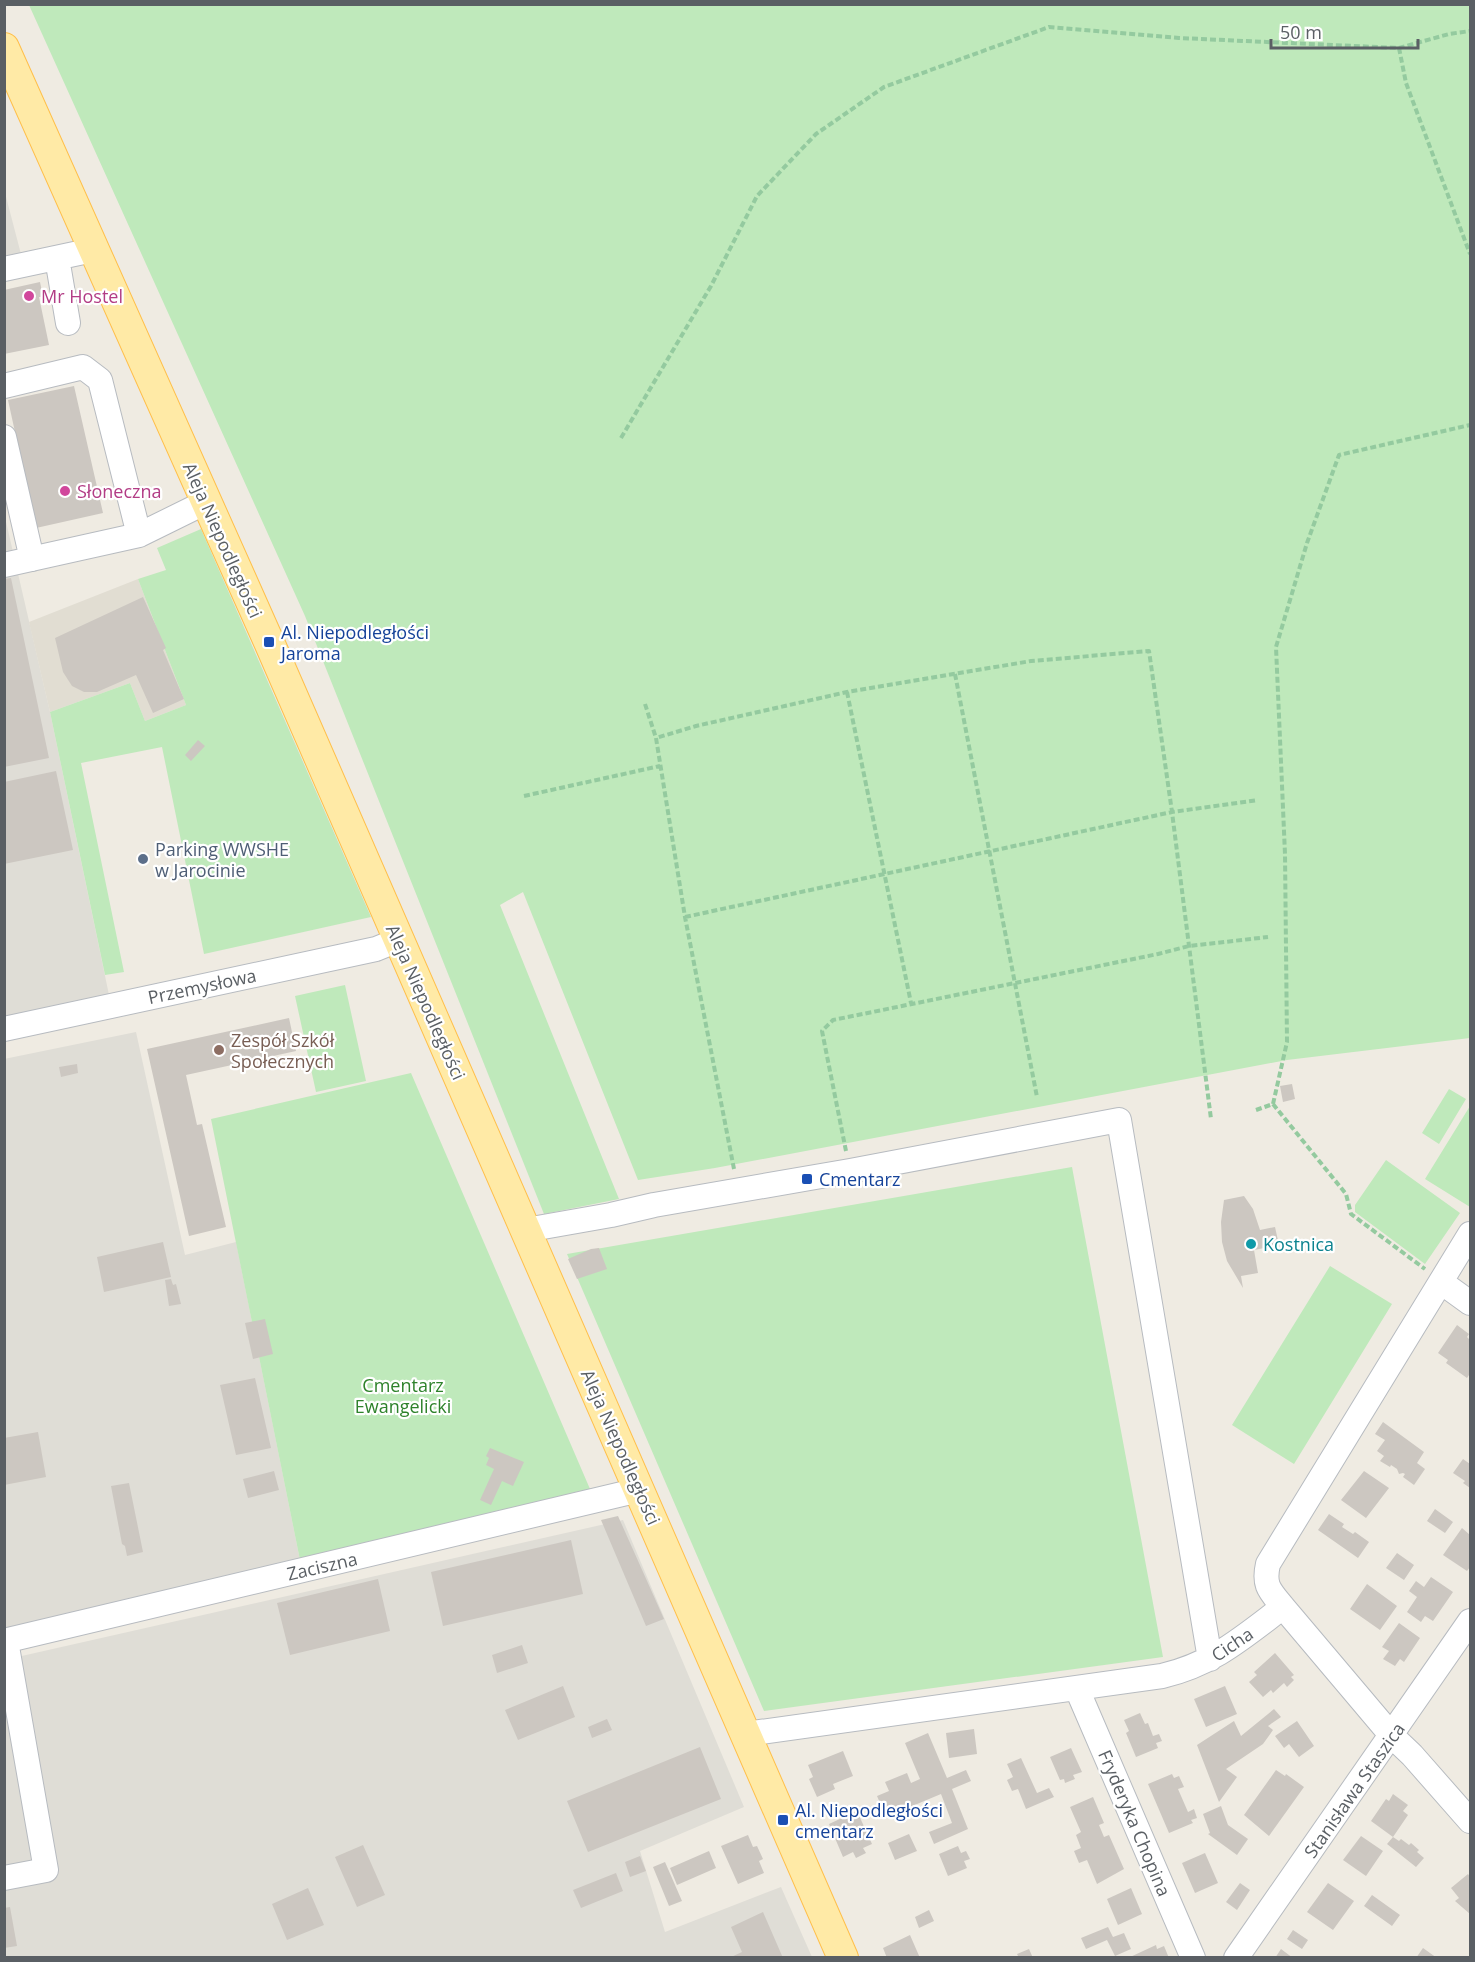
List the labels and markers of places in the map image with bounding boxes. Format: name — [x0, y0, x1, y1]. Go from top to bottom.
place label: Mr Hostel — [41, 284, 123, 308]
marker: Mr Hostel — [22, 289, 36, 303]
place label: Słoneczna — [77, 479, 162, 503]
marker: Słoneczna — [58, 484, 72, 498]
place label: Al. Niepodległości Jaroma — [279, 620, 429, 665]
marker: Al. Niepodległości Jaroma — [262, 635, 276, 649]
place label: Parking WWSHE w Jarocinie — [155, 837, 289, 882]
marker: Parking WWSHE w Jarocinie — [136, 852, 150, 866]
place label: Zespół Szkół Społecznych — [231, 1028, 335, 1073]
marker: Zespół Szkół Społecznych — [212, 1043, 226, 1057]
place label: Cmentarz — [819, 1167, 900, 1191]
marker: Cmentarz — [800, 1172, 814, 1186]
place label: Kostnica — [1263, 1232, 1334, 1256]
marker: Kostnica — [1244, 1237, 1258, 1251]
place label: Al. Niepodległości cmentarz — [795, 1798, 943, 1843]
marker: Al. Niepodległości cmentarz — [776, 1813, 790, 1827]

